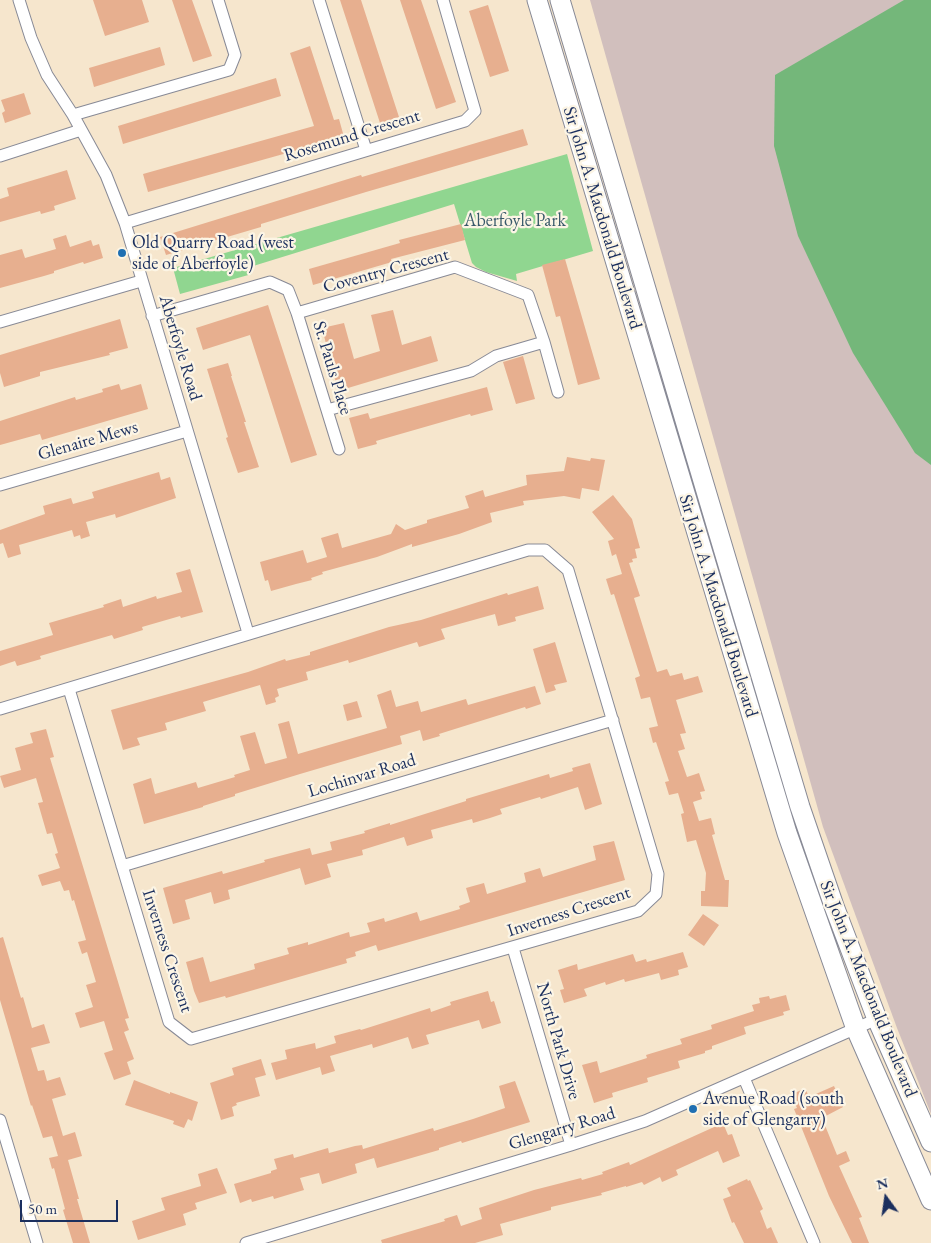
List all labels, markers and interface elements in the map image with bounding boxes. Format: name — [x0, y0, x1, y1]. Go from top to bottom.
street label: Sir John A. Macdonald Boulevard — [558, 104, 646, 332]
street label: Rosemund Crescent — [281, 105, 423, 167]
park label: Aberfoyle Park — [464, 210, 566, 232]
place label: Old Quarry Road (west side of Aberfoyle) — [132, 232, 294, 274]
street label: Coventry Crescent — [321, 244, 451, 298]
marker: Old Quarry Road (west side of Aberfoyle) — [116, 247, 128, 259]
street label: Aberfoyle Road — [154, 293, 206, 403]
street label: St. Pauls Place — [308, 319, 356, 417]
street label: Glenaire Mews — [35, 416, 141, 466]
street label: Sir John A. Macdonald Boulevard — [674, 492, 762, 720]
street label: Lochinvar Road — [305, 749, 419, 803]
street label: Sir John A. Macdonald Boulevard — [815, 878, 921, 1100]
street label: Inverness Crescent — [505, 882, 633, 942]
street label: Inverness Crescent — [137, 887, 197, 1015]
street label: North Park Drive — [531, 980, 585, 1102]
place label: Avenue Road (south side of Glengarry) — [703, 1088, 844, 1130]
street label: Glengarry Road — [506, 1103, 618, 1155]
marker: Avenue Road (south side of Glengarry) — [687, 1103, 699, 1115]
north arrow — [861, 1173, 911, 1223]
text: N — [875, 1173, 890, 1194]
scale bar — [22, 1190, 120, 1222]
text: 50 m — [28, 1199, 57, 1218]

